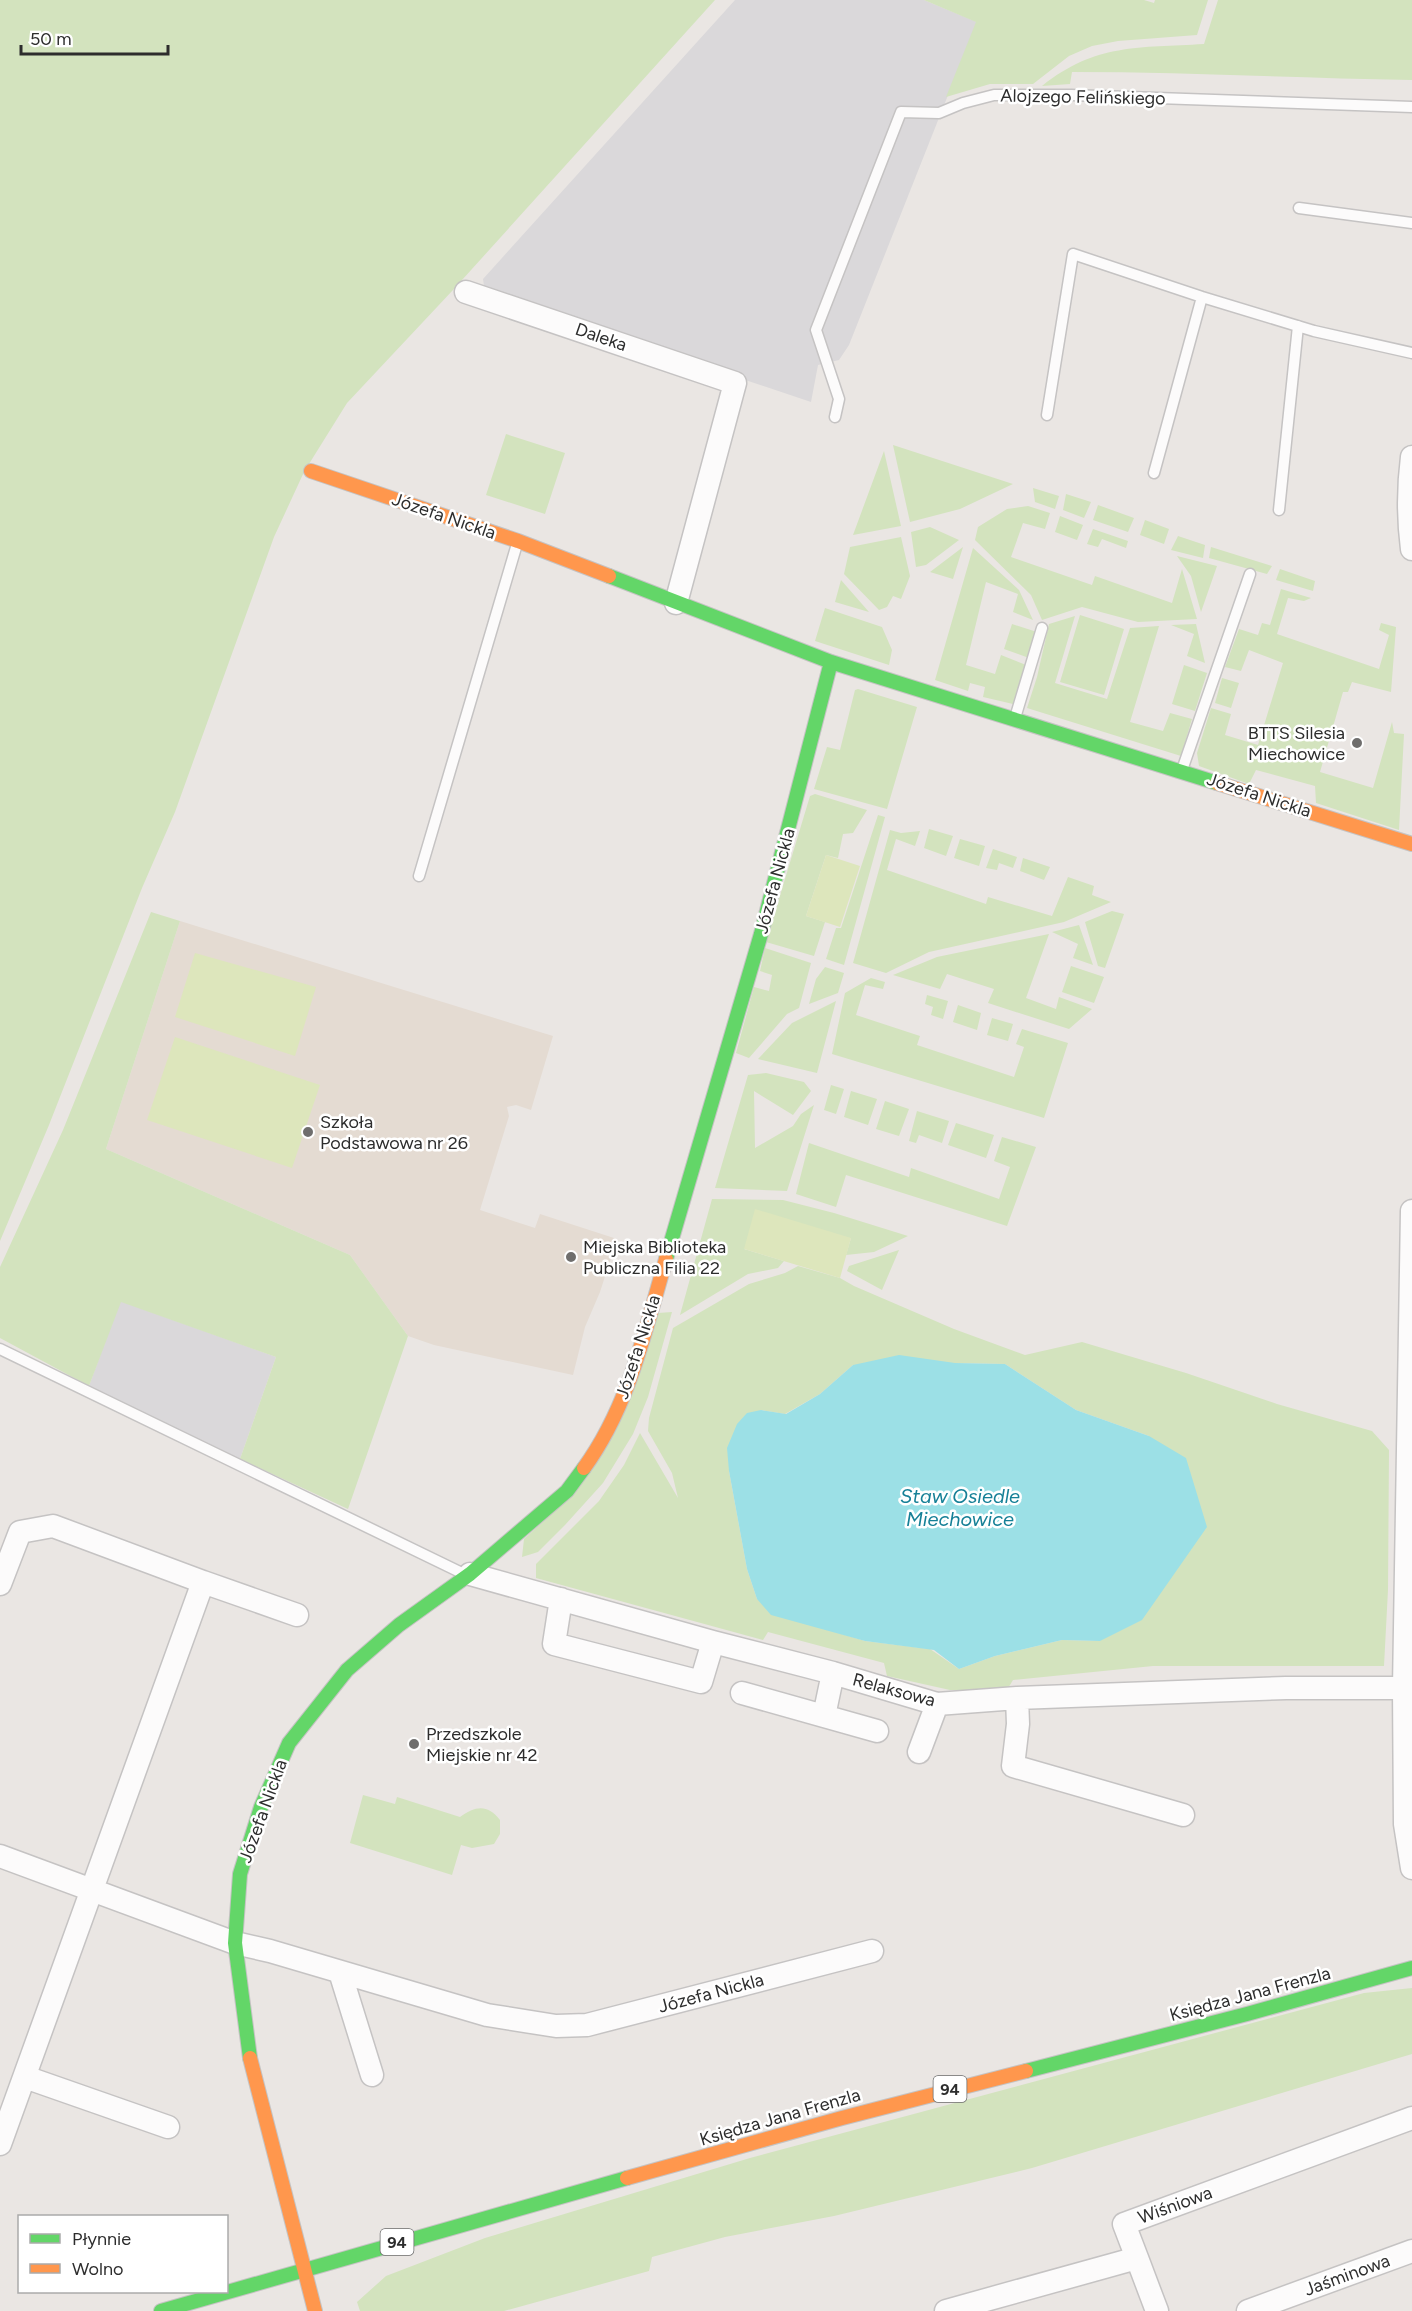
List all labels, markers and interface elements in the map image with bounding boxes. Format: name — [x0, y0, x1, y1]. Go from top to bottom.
scale bar — [21, 18, 168, 56]
text: 50 m — [30, 28, 72, 50]
street label: Alojzego Felińskiego — [1000, 85, 1166, 109]
street label: Daleka — [572, 318, 630, 356]
street label: Józefa Nickla — [389, 488, 499, 544]
place label: BTTS Silesia Miechowice — [1248, 722, 1345, 765]
marker: BTTS Silesia Miechowice — [1350, 736, 1364, 750]
street label: Józefa Nickla — [1204, 768, 1314, 822]
street label: Józefa Nickla — [750, 826, 800, 936]
place label: Szkoła Podstawowa nr 26 — [320, 1111, 468, 1154]
marker: Szkoła Podstawowa nr 26 — [301, 1125, 315, 1139]
place label: Miejska Biblioteka Publiczna Filia 22 — [583, 1236, 726, 1279]
marker: Miejska Biblioteka Publiczna Filia 22 — [564, 1250, 578, 1264]
street label: Józefa Nickla — [611, 1292, 665, 1402]
water label: Staw Osiedle Miechowice — [900, 1484, 1020, 1531]
street label: Relaksowa — [850, 1668, 938, 1712]
place label: Przedszkole Miejskie nr 42 — [426, 1723, 537, 1766]
marker: Przedszkole Miejskie nr 42 — [407, 1737, 421, 1751]
street label: Józefa Nickla — [234, 1756, 292, 1866]
street label: Księdza Jana Frenzla — [1167, 1962, 1333, 2026]
street label: Józefa Nickla — [656, 1968, 766, 2018]
road number: 94 — [934, 2076, 966, 2102]
street label: Księdza Jana Frenzla — [697, 2084, 863, 2150]
street label: Wiśniowa — [1135, 2181, 1215, 2229]
legend — [18, 2215, 228, 2293]
text: Płynnie — [72, 2228, 131, 2250]
road number: 94 — [380, 2229, 414, 2255]
street label: Jaśminowa — [1301, 2249, 1393, 2301]
text: Wolno — [72, 2258, 123, 2280]

